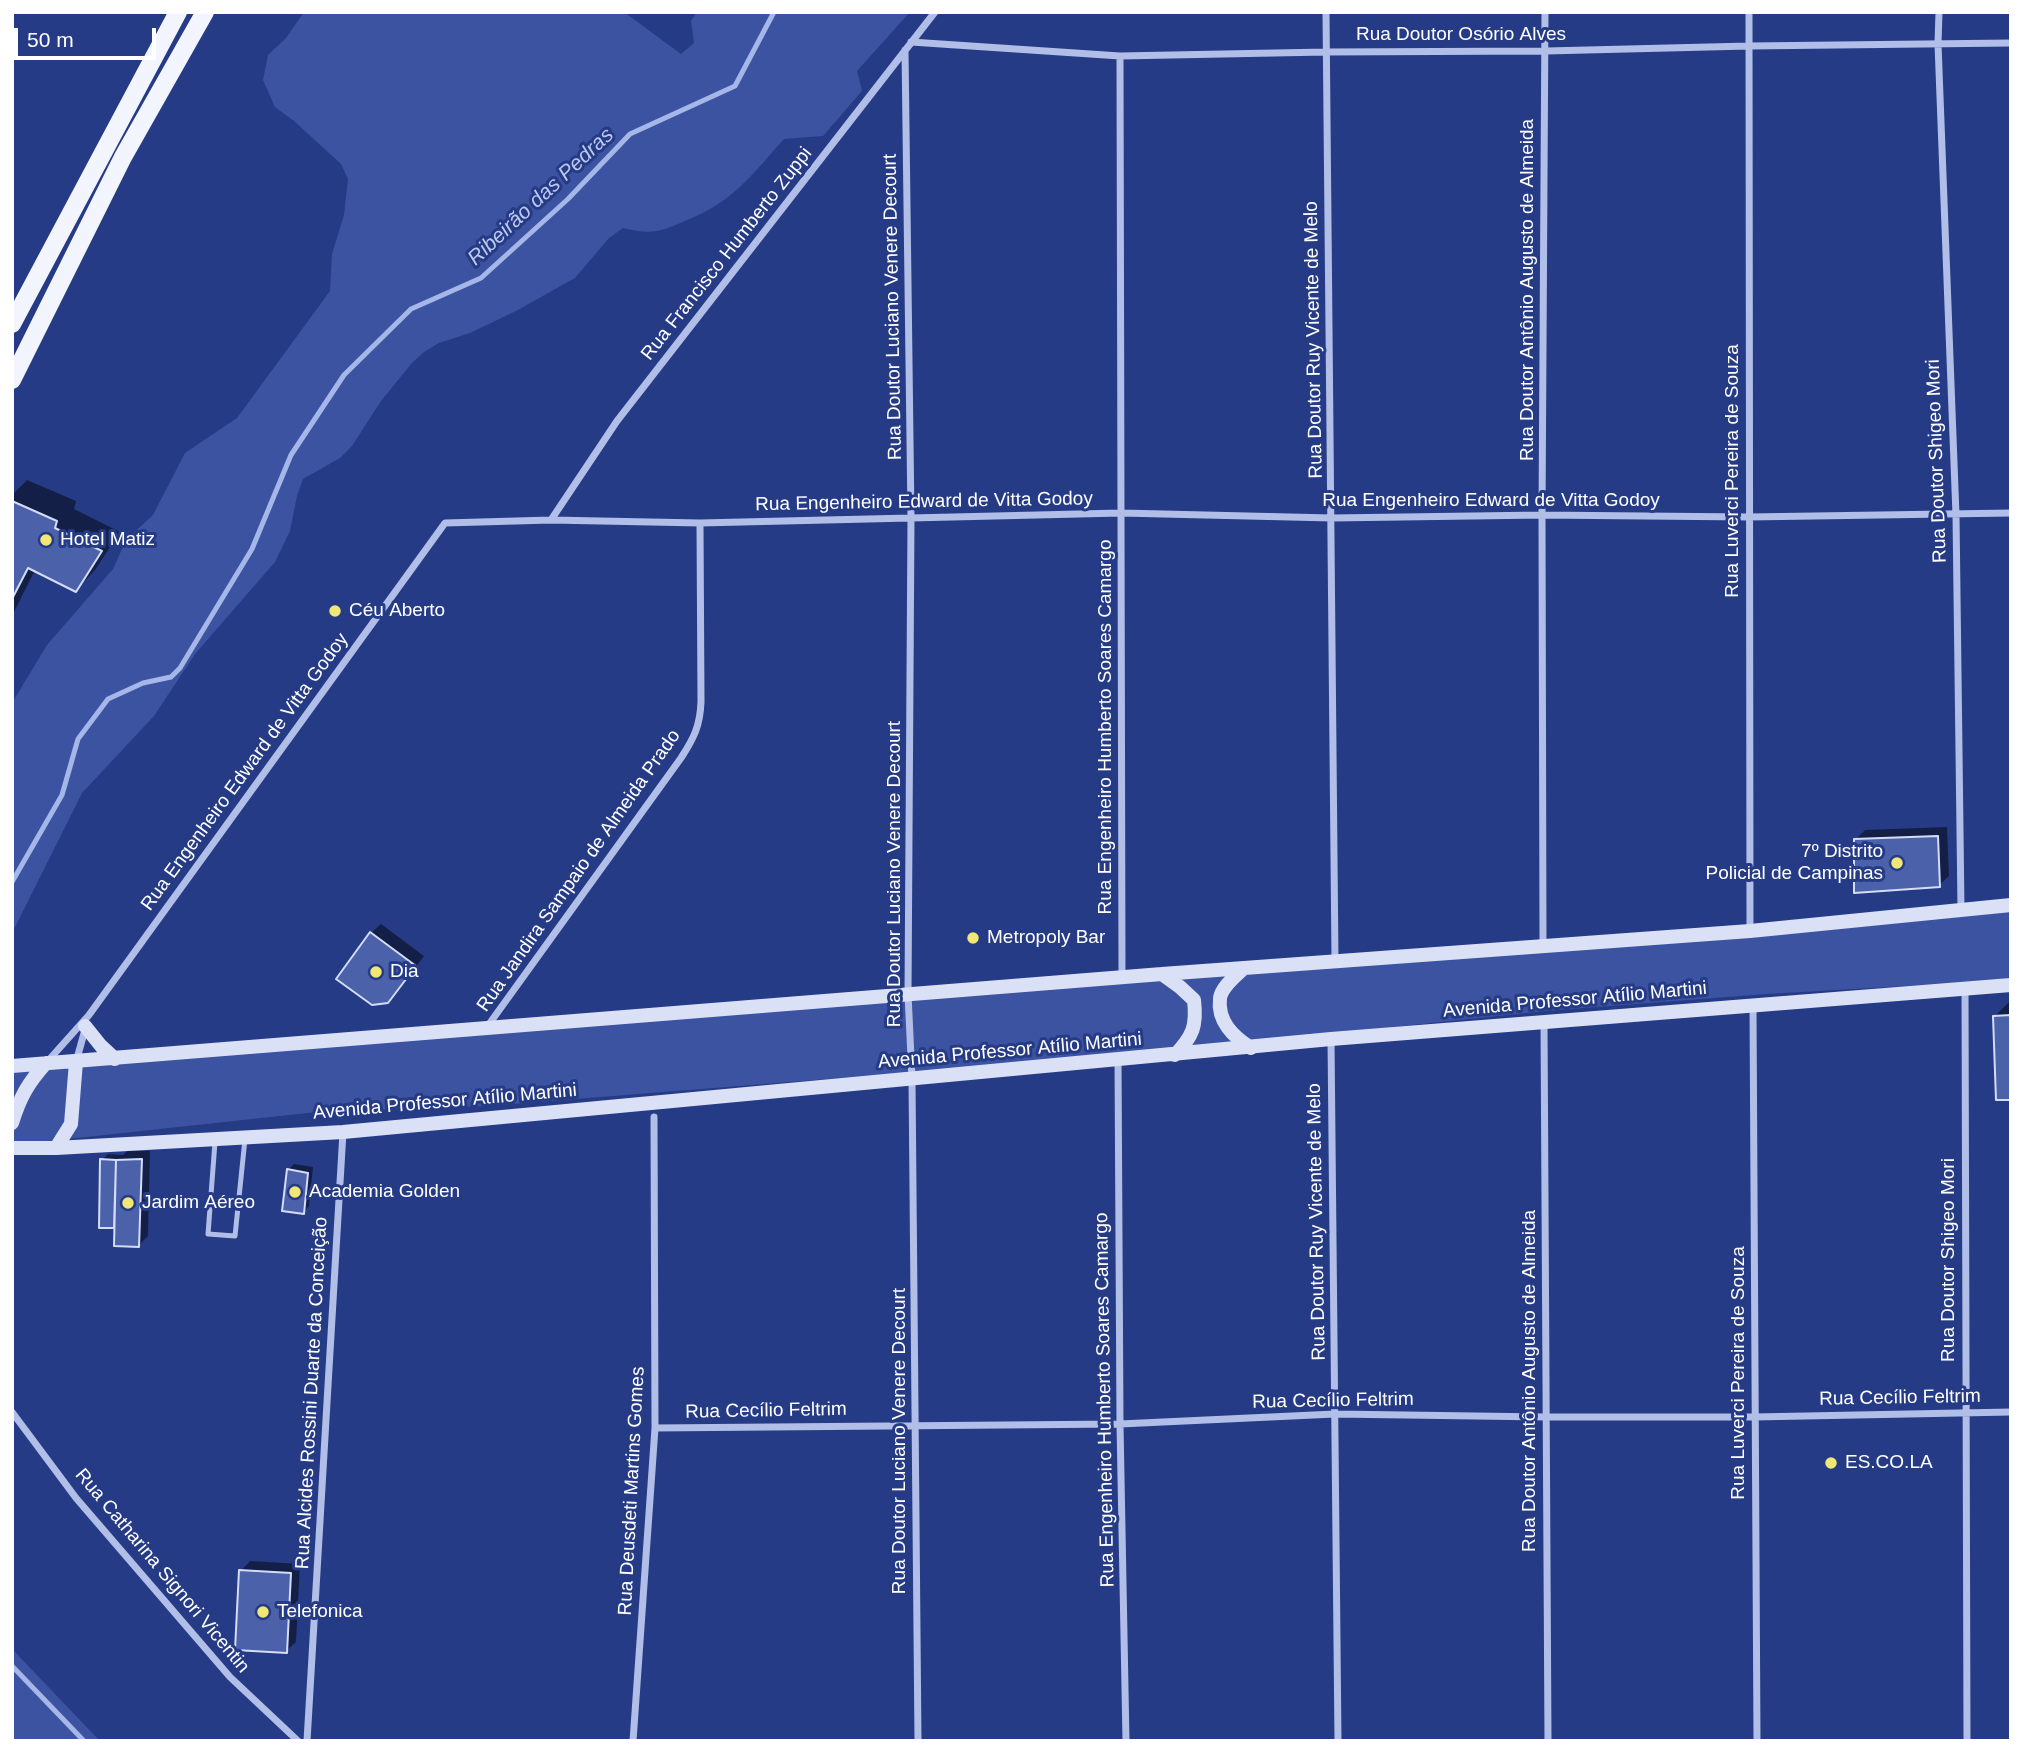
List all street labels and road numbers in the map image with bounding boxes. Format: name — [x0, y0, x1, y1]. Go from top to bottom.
street label: Rua Doutor Osório Alves — [1356, 24, 1566, 46]
street label: Rua Doutor Antônio Augusto de Almeida — [1517, 119, 1539, 461]
street label: Rua Francisco Humberto Zuppi — [637, 143, 817, 365]
street label: Rua Doutor Luciano Venere Decourt — [879, 154, 907, 460]
street label: Rua Doutor Ruy Vicente de Melo — [1300, 201, 1328, 479]
street label: Rua Luverci Pereira de Souza — [1722, 344, 1744, 598]
street label: Rua Doutor Shigeo Mori — [1922, 359, 1952, 563]
street label: Rua Engenheiro Edward de Vitta Godoy — [755, 488, 1093, 516]
street label: Rua Engenheiro Edward de Vitta Godoy — [1322, 490, 1660, 512]
street label: Rua Engenheiro Humberto Soares Camargo — [1095, 540, 1117, 914]
street label: Rua Engenheiro Edward de Vitta Godoy — [137, 629, 353, 915]
street label: Rua Doutor Luciano Venere Decourt — [884, 721, 906, 1027]
street label: Rua Jandira Sampaio de Almeida Prado — [472, 726, 686, 1016]
street label: Avenida Professor Atílio Martini — [1442, 977, 1708, 1023]
street label: Avenida Professor Atílio Martini — [877, 1028, 1143, 1074]
street label: Avenida Professor Atílio Martini — [312, 1079, 578, 1125]
street label: Rua Doutor Ruy Vicente de Melo — [1303, 1083, 1331, 1361]
street label: Rua Doutor Shigeo Mori — [1938, 1158, 1960, 1362]
street label: Rua Doutor Antônio Augusto de Almeida — [1519, 1210, 1541, 1552]
street label: Rua Engenheiro Humberto Soares Camargo — [1090, 1212, 1120, 1588]
street label: Rua Alcides Rossini Duarte da Conceição — [291, 1216, 333, 1570]
street label: Rua Luverci Pereira de Souza — [1728, 1246, 1750, 1500]
street label: Rua Doutor Luciano Venere Decourt — [889, 1288, 911, 1594]
street label: Rua Deusdeti Martins Gomes — [614, 1366, 650, 1616]
street label: Rua Cecílio Feltrim — [1819, 1385, 1981, 1411]
street label: Rua Cecílio Feltrim — [1252, 1388, 1414, 1414]
street label: Rua Cecílio Feltrim — [685, 1398, 847, 1424]
street label: Rua Catharina Signori Vicentin — [70, 1464, 254, 1678]

